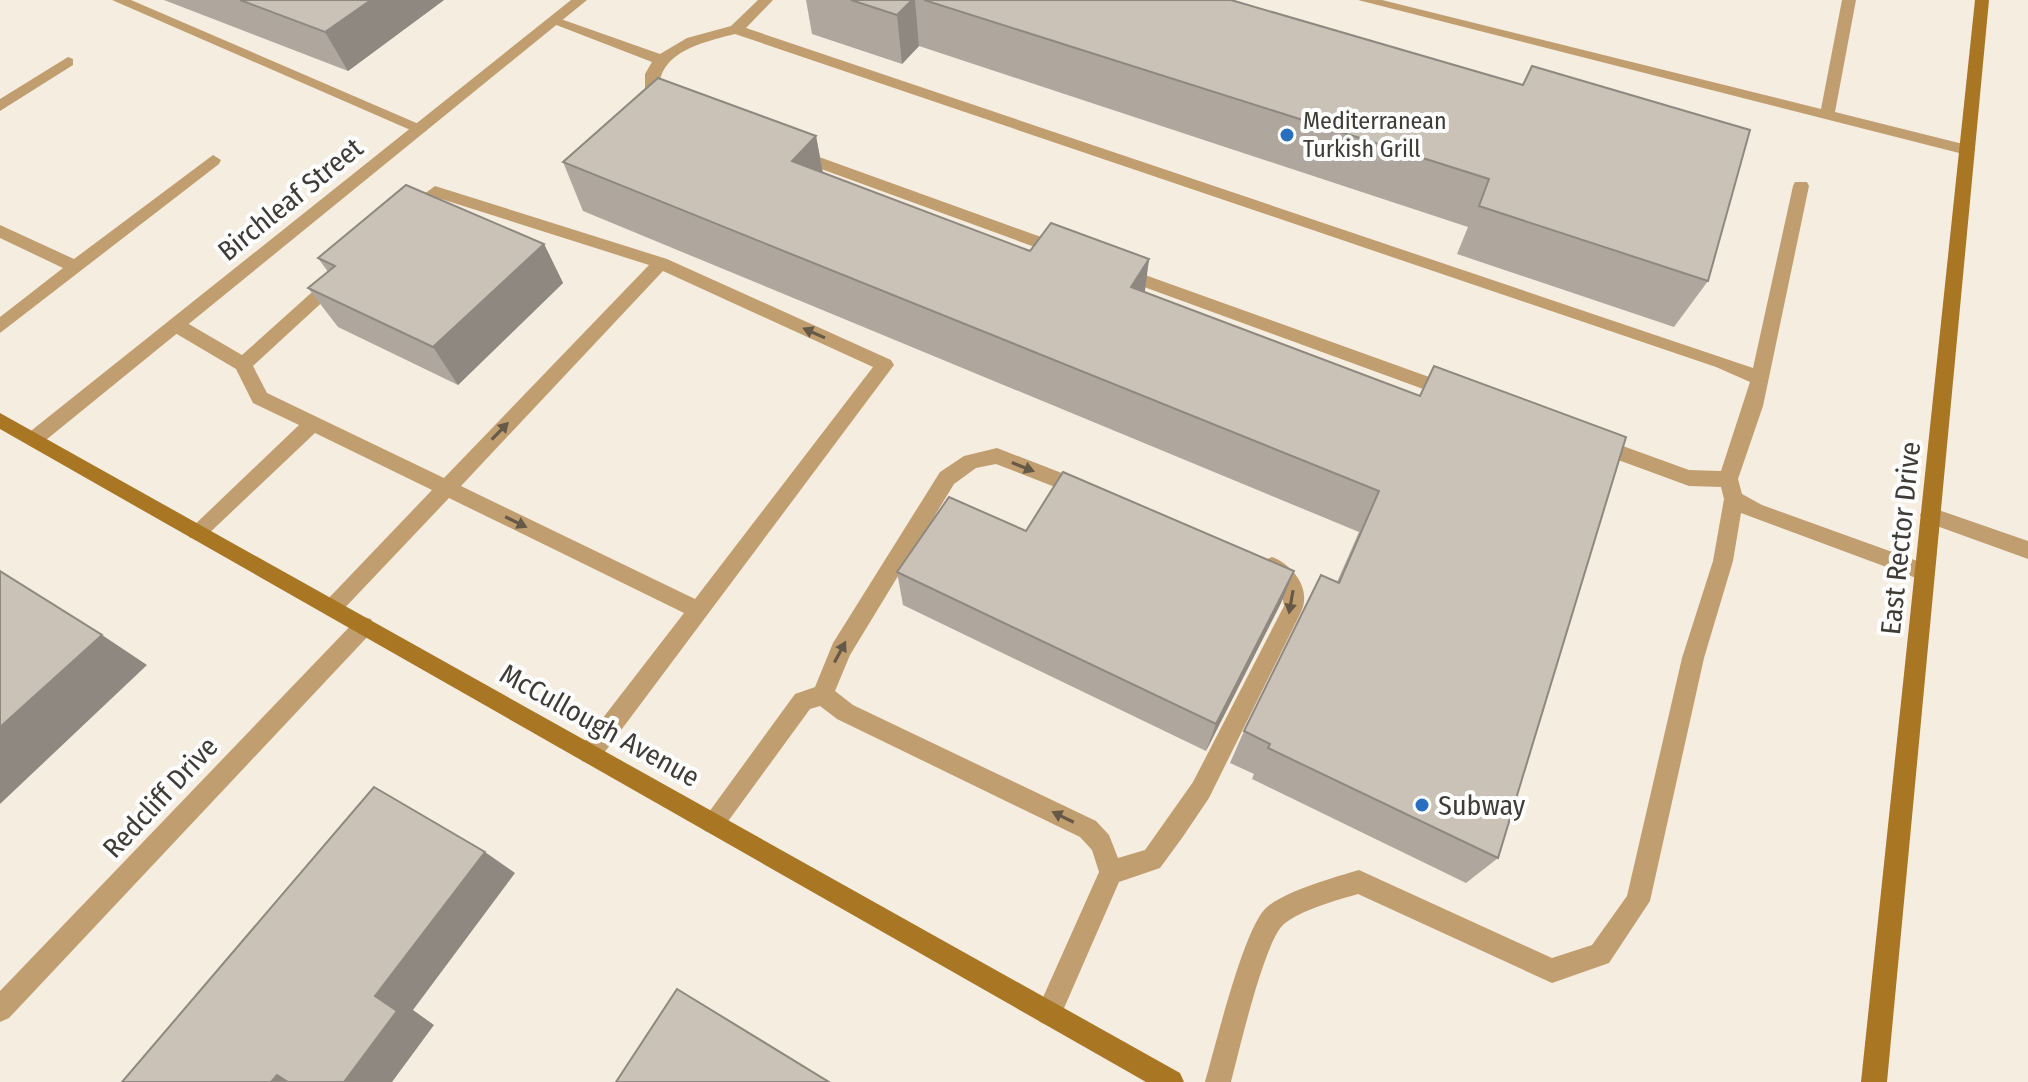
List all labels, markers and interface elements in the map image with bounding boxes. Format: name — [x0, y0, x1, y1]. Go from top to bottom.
place label: Mediterranean Turkish Grill — [1303, 107, 1447, 163]
marker: Mediterranean Turkish Grill — [1278, 126, 1296, 144]
street label: Birchleaf Street — [211, 130, 370, 268]
one-way arrow — [802, 326, 826, 339]
one-way arrow — [490, 422, 508, 441]
street label: East Rector Drive — [1874, 440, 1927, 636]
one-way arrow — [1011, 460, 1035, 473]
one-way arrow — [504, 515, 527, 528]
one-way arrow — [1284, 590, 1296, 615]
one-way arrow — [834, 641, 847, 664]
street label: McCullough Avenue — [494, 657, 705, 794]
street label: Redcliff Drive — [96, 730, 225, 865]
place label: Subway — [1438, 789, 1526, 822]
marker: Subway — [1413, 796, 1431, 814]
one-way arrow — [1051, 810, 1075, 824]

